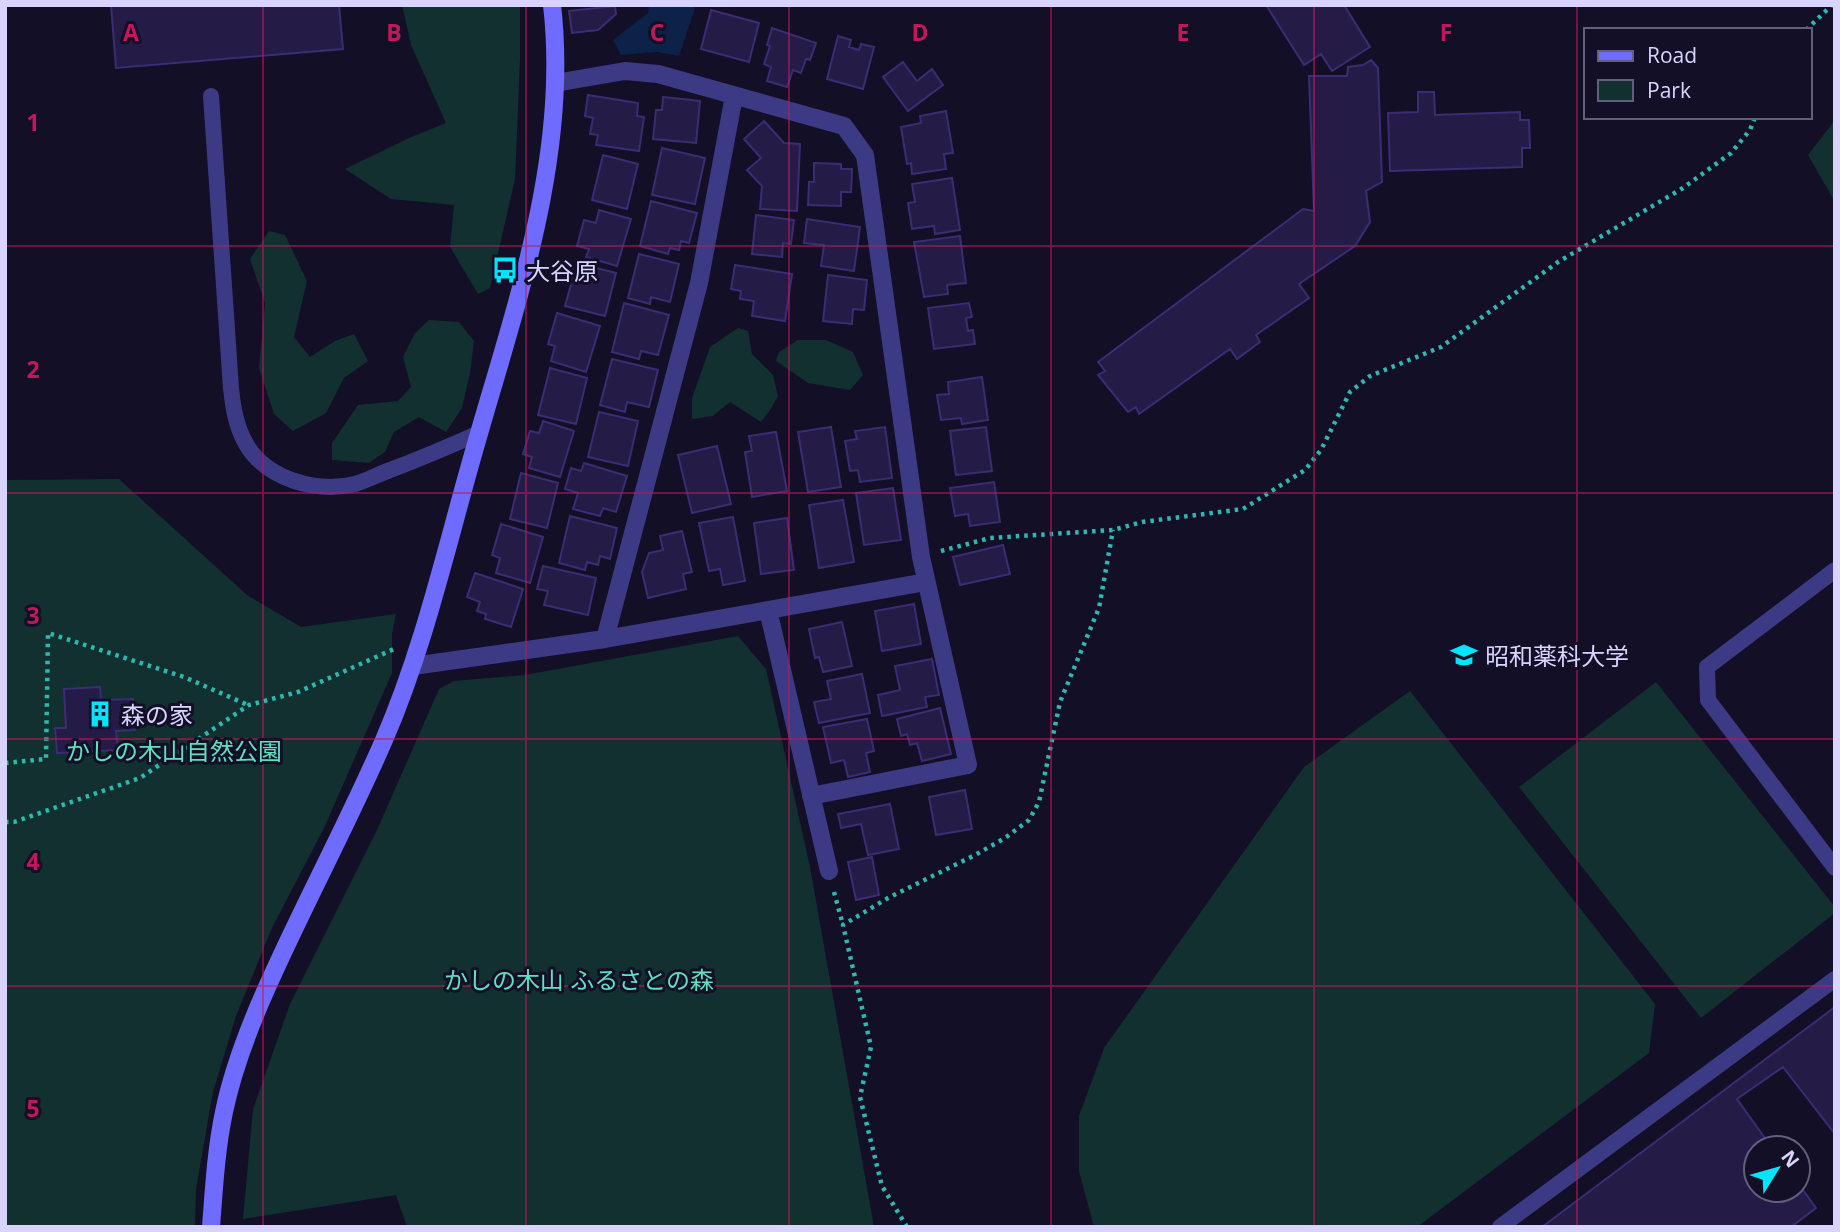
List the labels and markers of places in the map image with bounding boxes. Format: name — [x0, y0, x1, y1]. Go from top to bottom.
place label: 大谷原 — [526, 254, 598, 287]
bus stop icon: 大谷原 — [490, 255, 520, 285]
place label: 昭和薬科大学 — [1485, 639, 1629, 672]
school or university icon: 昭和薬科大学 — [1449, 640, 1479, 670]
place label: 森の家 — [121, 698, 193, 731]
building icon: 森の家 — [85, 699, 115, 729]

